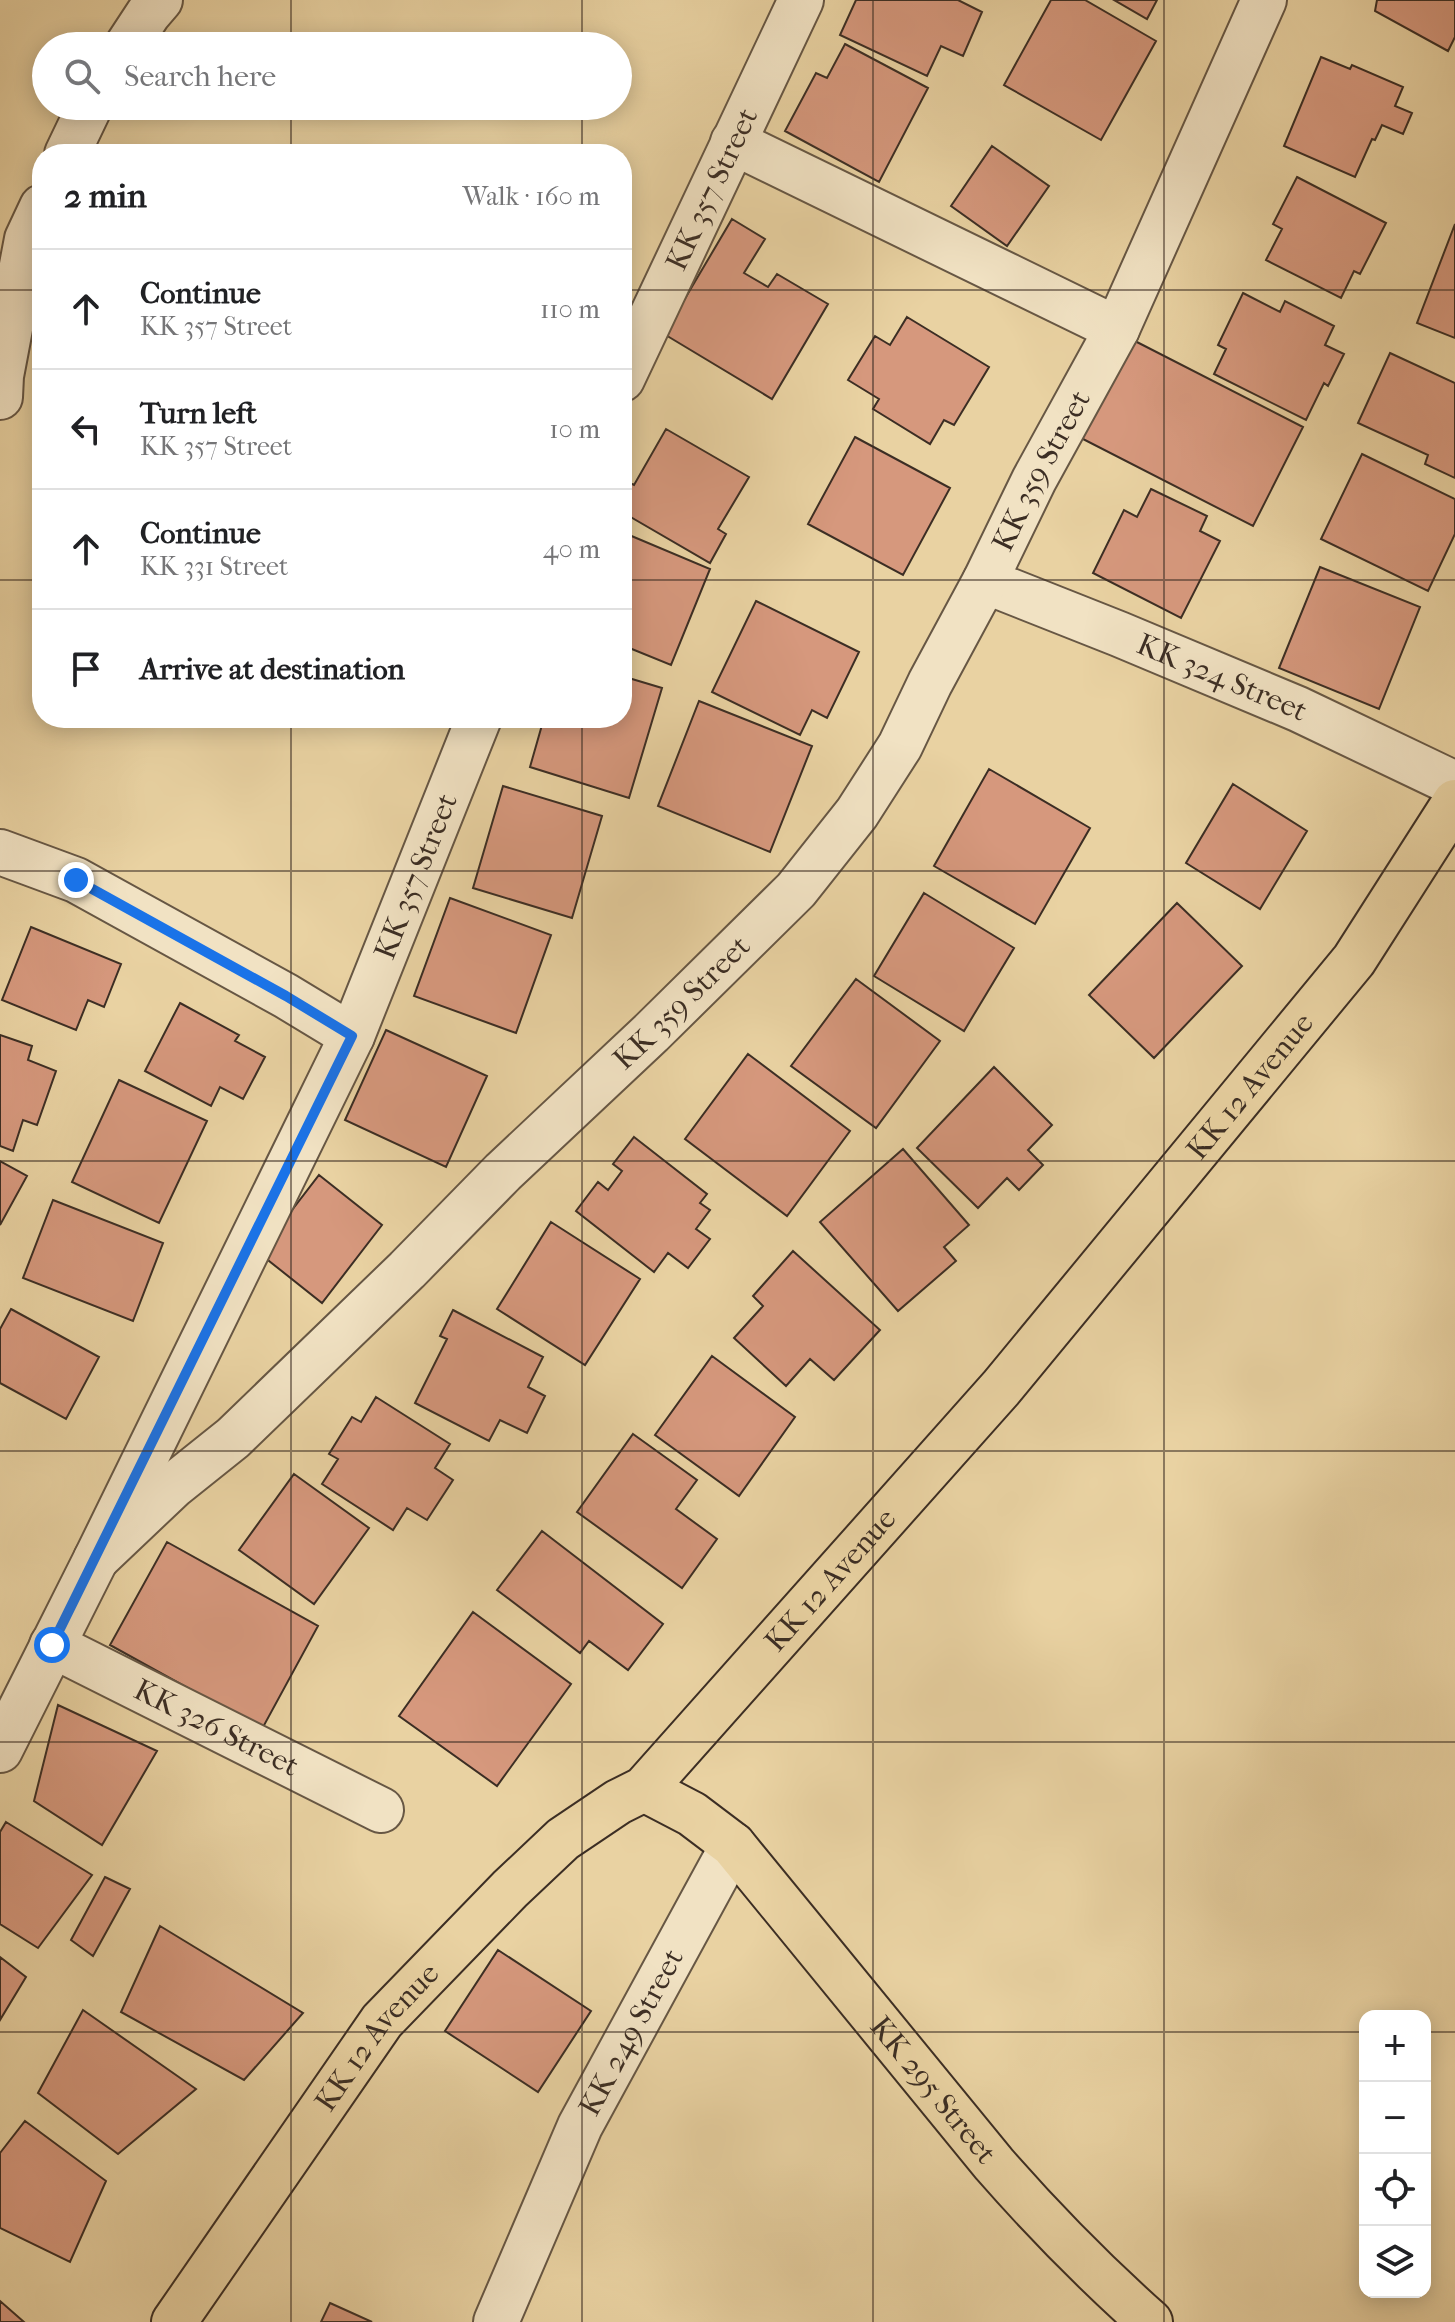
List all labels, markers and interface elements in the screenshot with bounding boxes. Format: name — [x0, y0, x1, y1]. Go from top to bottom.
search box — [32, 32, 632, 120]
icon: search — [60, 54, 104, 98]
text: Search here — [124, 59, 276, 94]
street label: KK 357 Street — [658, 102, 765, 276]
text: 2 min — [64, 176, 147, 216]
text: Walk · 160 m — [462, 181, 600, 212]
text: Continue — [140, 276, 261, 311]
icon: ahead — [64, 287, 108, 331]
text: 110 m — [540, 294, 600, 325]
text: KK 357 Street — [140, 311, 292, 342]
street label: KK 359 Street — [985, 384, 1098, 557]
text: Turn left — [140, 396, 257, 431]
icon: left — [64, 407, 108, 451]
text: 10 m — [549, 414, 600, 445]
text: KK 357 Street — [140, 431, 292, 462]
text: Continue — [140, 516, 261, 551]
icon: ahead — [64, 527, 108, 571]
text: 40 m — [543, 534, 600, 565]
text: KK 331 Street — [140, 551, 288, 582]
street label: KK 324 Street — [1132, 626, 1313, 729]
icon: arrive — [64, 647, 108, 691]
text: Arrive at destination — [140, 652, 405, 687]
street label: KK 357 Street — [367, 788, 465, 964]
route end — [58, 862, 94, 898]
street label: KK 359 Street — [606, 928, 757, 1077]
street label: KK 12 Avenue — [1179, 1006, 1321, 1167]
street label: KK 12 Avenue — [757, 1501, 903, 1659]
route start — [34, 1627, 70, 1663]
street label: KK 326 Street — [128, 1672, 305, 1784]
street label: KK 249 Street — [572, 1943, 691, 2122]
street label: KK 12 Avenue — [308, 1956, 446, 2118]
street label: KK 295 Street — [863, 2009, 1004, 2171]
map controls — [1359, 2010, 1431, 2298]
button: + — [1359, 2010, 1431, 2082]
button: − — [1359, 2082, 1431, 2154]
button: locate — [1359, 2154, 1431, 2226]
button: layers — [1359, 2226, 1431, 2298]

